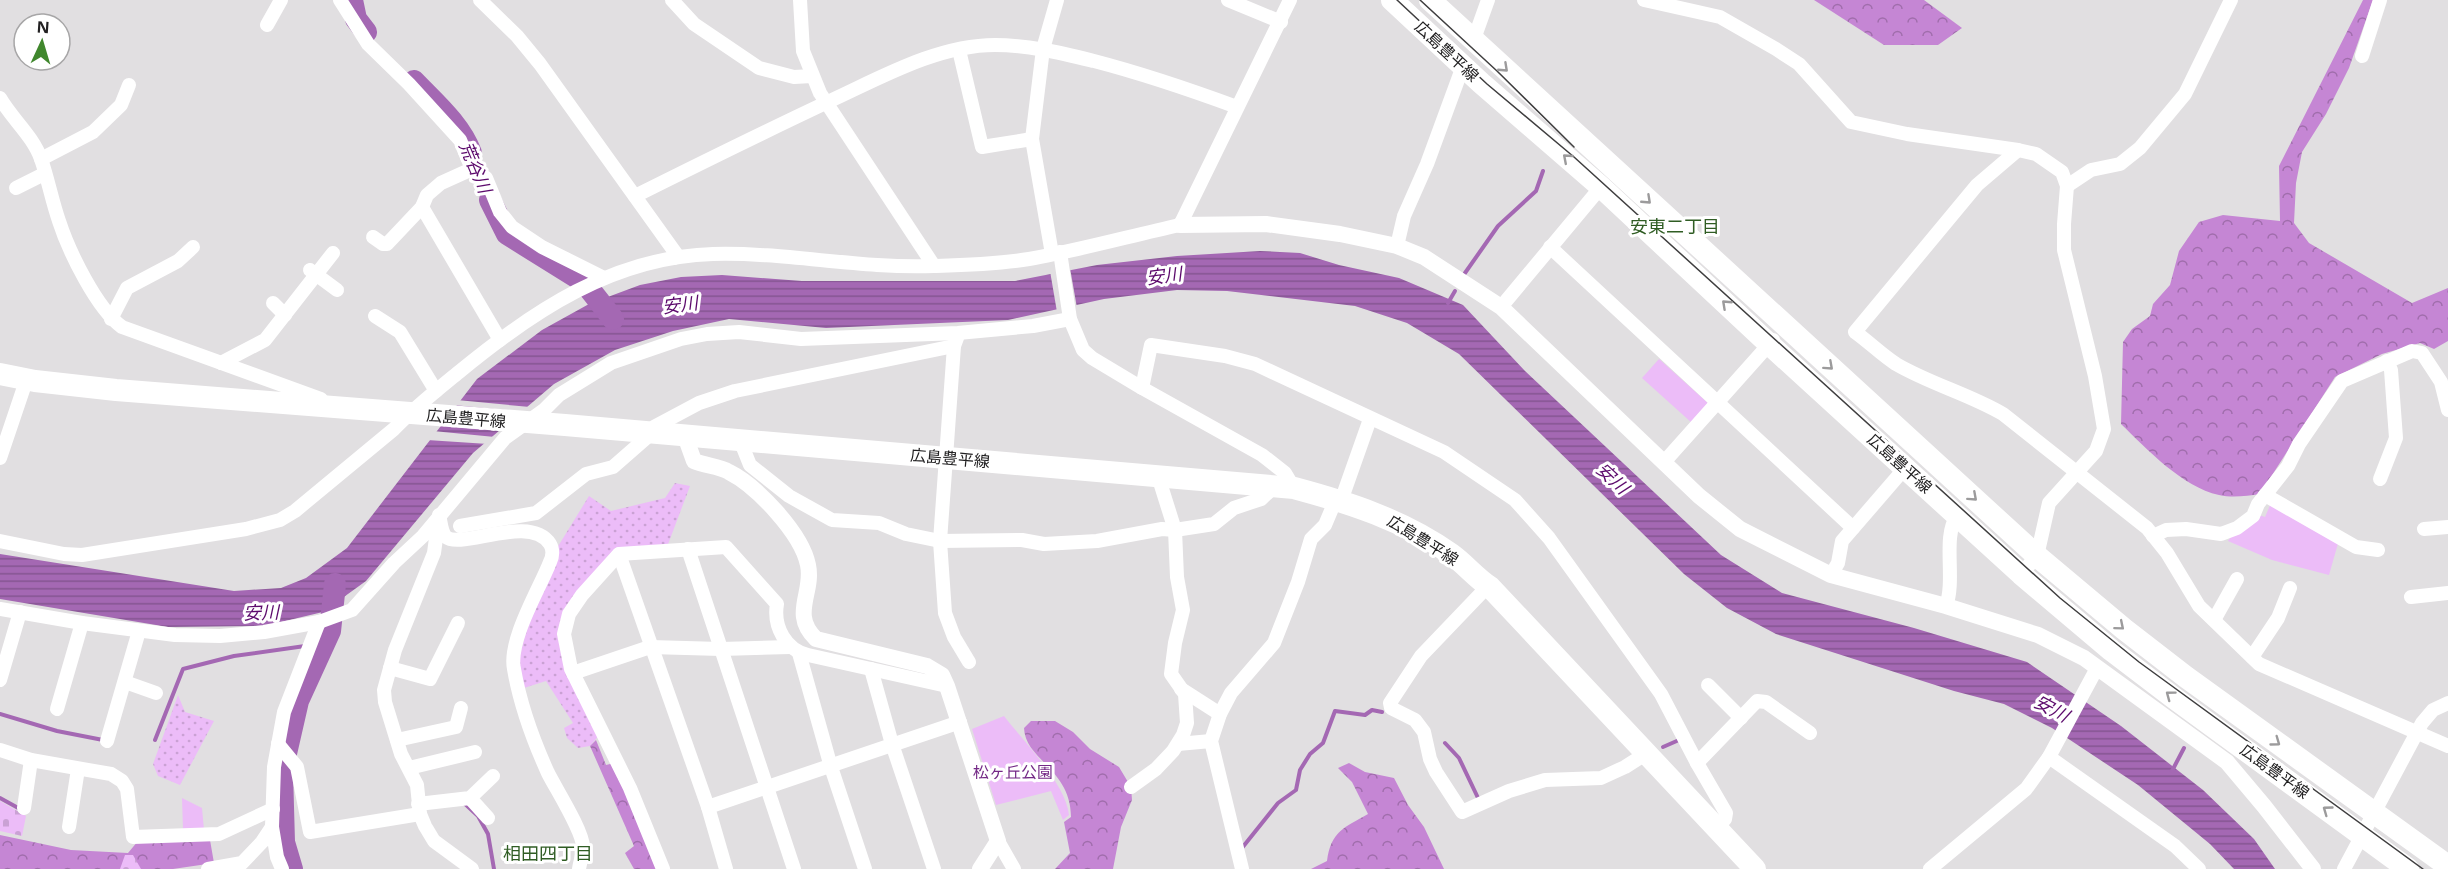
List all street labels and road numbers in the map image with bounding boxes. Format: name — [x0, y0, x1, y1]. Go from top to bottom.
street label: 広島豊平線 — [1410, 16, 1484, 86]
street label: 広島豊平線 — [425, 404, 507, 432]
street label: 広島豊平線 — [1863, 428, 1937, 498]
street label: 広島豊平線 — [909, 444, 991, 472]
street label: 広島豊平線 — [1383, 509, 1463, 571]
street label: 広島豊平線 — [2236, 739, 2314, 803]

